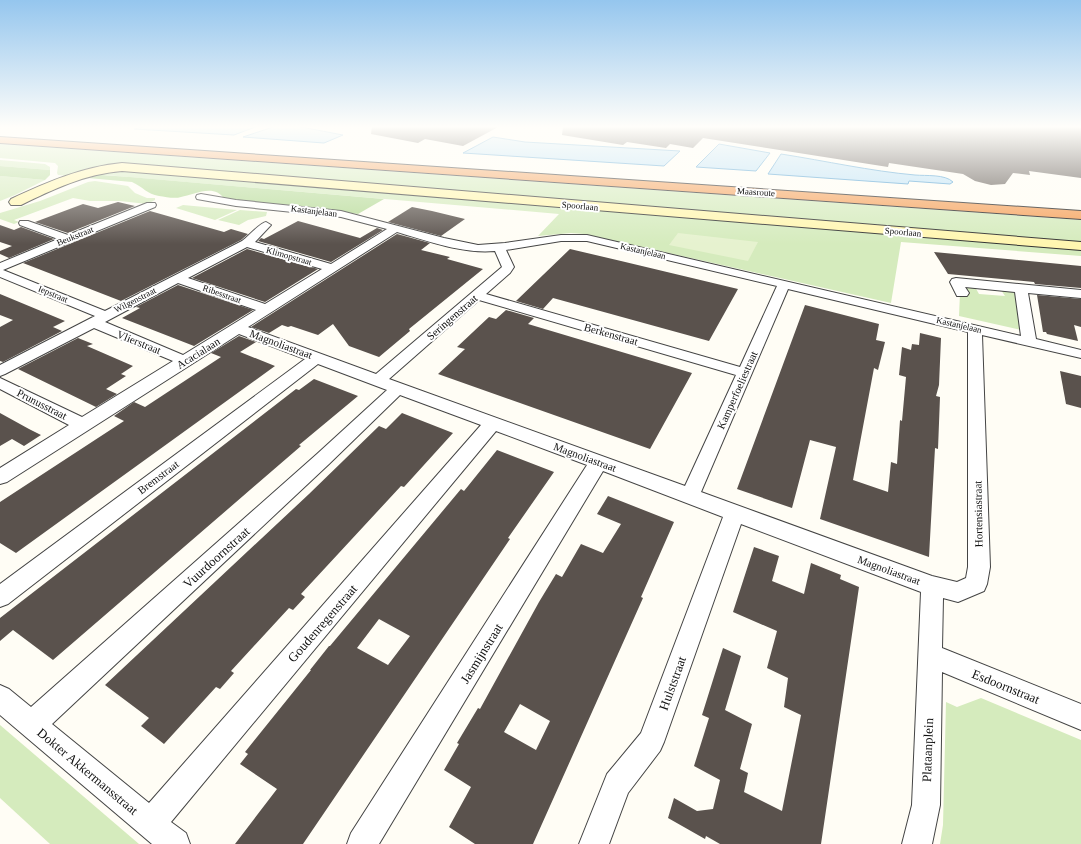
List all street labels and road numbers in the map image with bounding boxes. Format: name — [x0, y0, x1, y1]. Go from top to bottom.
street label: Maasroute — [737, 186, 775, 198]
street label: Spoorlaan — [561, 199, 599, 213]
street label: Kastanjelaan — [290, 203, 338, 219]
street label: Beukstraat — [55, 224, 95, 248]
street label: Spoorlaan — [884, 225, 922, 239]
street label: Kastanjelaan — [619, 241, 667, 261]
street label: Klimopstraat — [265, 245, 313, 267]
street label: Ribesstraat — [201, 283, 243, 305]
street label: Iepstraat — [37, 284, 70, 305]
street label: Wilgenstraat — [112, 285, 158, 315]
street label: Seringenstraat — [424, 292, 480, 342]
street label: Kastanjelaan — [935, 315, 983, 335]
street label: Berkenstraat — [583, 321, 639, 347]
street label: Magnoliastraat — [248, 327, 314, 361]
street label: Vlierstraat — [115, 328, 163, 356]
street label: Acacialaan — [174, 335, 222, 371]
street label: Kamperfoeliestraat — [714, 349, 760, 431]
street label: Prunusstraat — [15, 386, 69, 422]
street label: Magnoliastraat — [552, 440, 618, 474]
street label: Bremstraat — [135, 458, 181, 496]
street label: Hortensiastraat — [971, 481, 985, 547]
street label: Vuurdoornstraat — [180, 523, 253, 591]
street label: Magnoliastraat — [856, 553, 922, 587]
street label: Goudenregenstraat — [285, 581, 360, 665]
street label: Jasmijnstraat — [457, 620, 506, 686]
street label: Hulststraat — [656, 654, 689, 712]
street label: Esdoornstraat — [970, 666, 1042, 707]
street label: Plataanplein — [919, 717, 936, 782]
street label: Dokter Akkermansstraat — [34, 725, 141, 818]

